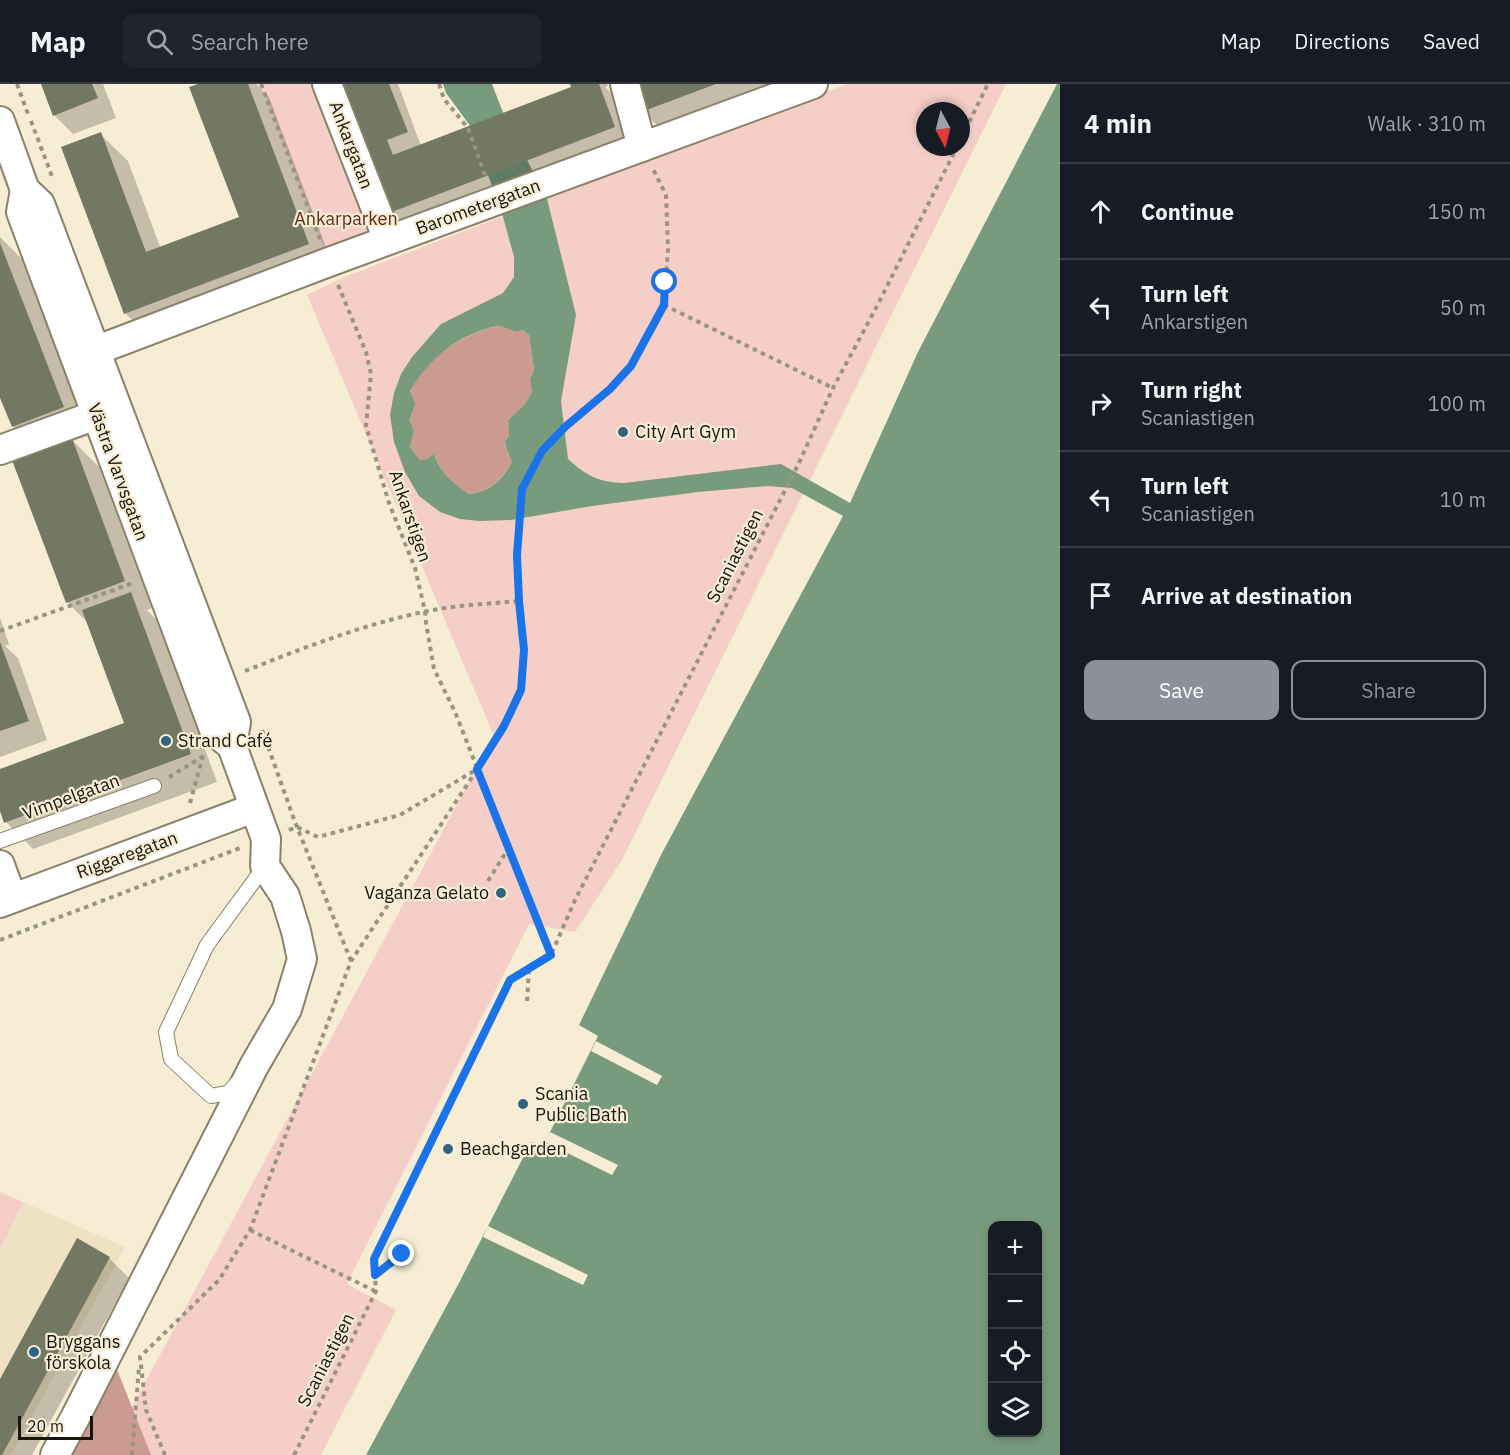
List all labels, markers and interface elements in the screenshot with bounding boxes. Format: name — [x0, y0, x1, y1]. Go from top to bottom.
search box — [122, 14, 542, 68]
text: Map — [30, 23, 86, 60]
icon: search — [143, 25, 176, 58]
text: Search here — [191, 27, 309, 56]
text: Map — [1221, 27, 1261, 55]
text: Directions — [1294, 27, 1390, 55]
text: Saved — [1423, 27, 1480, 55]
street label: Ankargatan — [324, 98, 379, 192]
north arrow — [916, 102, 970, 156]
text: 4 min — [1084, 106, 1152, 140]
text: Walk · 310 m — [1368, 110, 1486, 137]
street label: Barometergatan — [412, 173, 543, 240]
icon: ahead — [1084, 195, 1117, 228]
text: Continue — [1141, 197, 1234, 226]
text: 150 m — [1428, 198, 1486, 225]
park label: Ankarparken — [294, 207, 398, 230]
route start — [651, 268, 677, 294]
text: Turn left — [1141, 279, 1229, 308]
icon: left — [1084, 291, 1117, 324]
text: 50 m — [1440, 294, 1486, 321]
text: Ankarstigen — [1141, 308, 1248, 335]
text: Turn right — [1141, 375, 1242, 404]
icon: right — [1084, 387, 1117, 420]
text: 100 m — [1428, 390, 1486, 417]
street label: Västra Varvsgatan — [83, 400, 154, 544]
text: Scaniastigen — [1141, 404, 1255, 431]
place label: City Art Gym — [635, 420, 736, 443]
marker: City Art Gym — [616, 425, 630, 439]
street label: Ankarstigen — [384, 467, 437, 565]
text: Turn left — [1141, 471, 1229, 500]
icon: left — [1084, 483, 1117, 516]
text: 10 m — [1440, 486, 1486, 513]
text: Scaniastigen — [1141, 500, 1255, 527]
street label: Scaniastigen — [701, 505, 768, 607]
icon: arrive — [1084, 579, 1117, 612]
text: Arrive at destination — [1141, 581, 1352, 610]
button: Save — [1084, 660, 1279, 720]
button: Share — [1291, 660, 1486, 720]
place label: Strand Café — [178, 729, 272, 752]
marker: Strand Café — [159, 734, 173, 748]
street label: Vimpelgatan — [19, 768, 123, 825]
street label: Riggaregatan — [73, 826, 181, 884]
place label: Vaganza Gelato — [364, 881, 489, 904]
marker: Vaganza Gelato — [494, 886, 508, 900]
place label: Scania Public Bath — [535, 1082, 627, 1126]
marker: Scania Public Bath — [516, 1097, 530, 1111]
place label: Beachgarden — [460, 1137, 567, 1160]
marker: Beachgarden — [441, 1142, 455, 1156]
map controls — [988, 1221, 1042, 1437]
button: + — [988, 1221, 1042, 1275]
route end — [388, 1240, 414, 1266]
button: − — [988, 1275, 1042, 1329]
street label: Scaniastigen — [292, 1309, 359, 1411]
button: locate — [988, 1329, 1042, 1383]
place label: Bryggans förskola — [46, 1330, 121, 1374]
marker: Bryggans förskola — [27, 1345, 41, 1359]
button: layers — [988, 1383, 1042, 1437]
scale bar — [18, 1413, 93, 1440]
text: 20 m — [27, 1416, 64, 1436]

